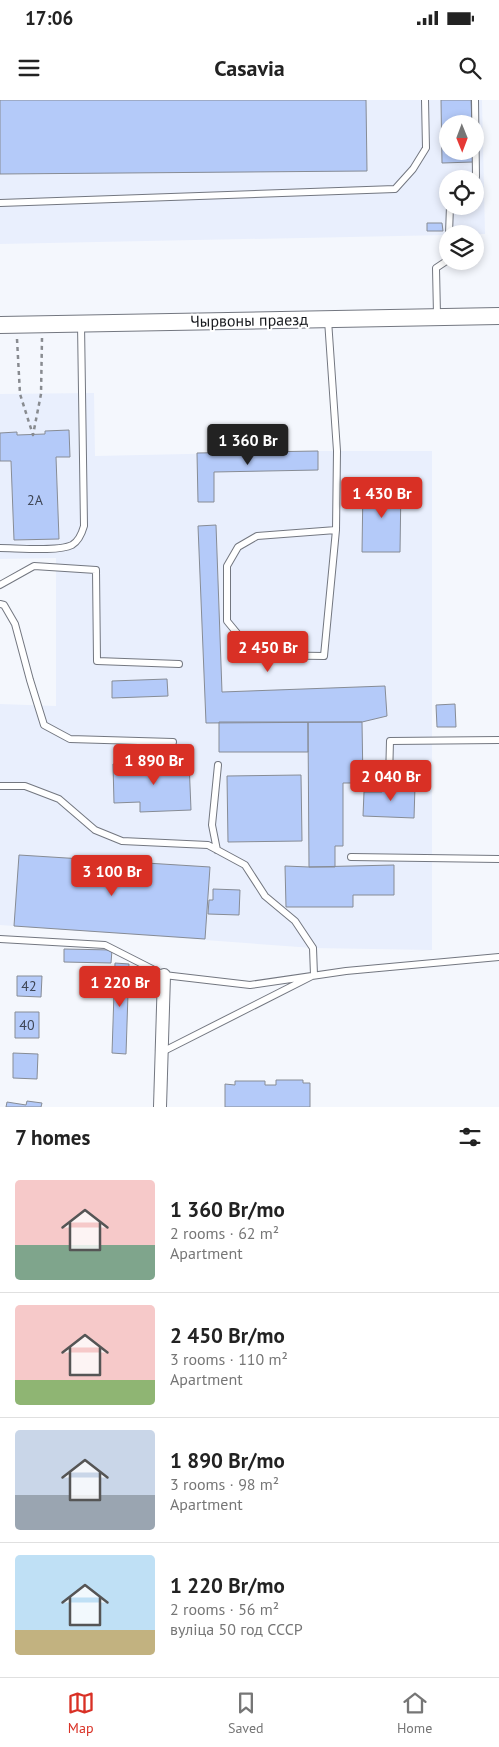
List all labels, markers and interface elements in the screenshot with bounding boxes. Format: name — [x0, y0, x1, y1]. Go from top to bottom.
text: 17:06 — [25, 6, 73, 30]
icon: menu — [15, 54, 43, 82]
text: Casavia — [214, 54, 285, 82]
icon: search — [456, 54, 484, 82]
north arrow — [439, 115, 484, 160]
map controls — [439, 115, 484, 270]
button: locate — [439, 170, 484, 215]
button: layers — [439, 225, 484, 270]
street label: Чырвоны праезд — [190, 309, 308, 331]
pin: 1 360 Br — [196, 424, 300, 466]
text: 1 360 Br — [218, 430, 278, 450]
pin: 1 430 Br — [330, 476, 434, 519]
text: 1 430 Br — [352, 483, 412, 503]
house number: 2А — [27, 491, 44, 509]
pin: 2 450 Br — [216, 630, 320, 673]
text: 2 450 Br — [238, 637, 298, 657]
pin: 1 890 Br — [102, 744, 206, 786]
text: 1 890 Br — [124, 750, 184, 770]
pin: 2 040 Br — [339, 760, 443, 802]
text: 2 040 Br — [361, 766, 421, 786]
pin: 3 100 Br — [60, 854, 164, 897]
text: 3 100 Br — [82, 861, 142, 881]
pin: 1 220 Br — [68, 966, 172, 1008]
text: 1 220 Br — [90, 972, 150, 992]
house number: 42 — [21, 977, 37, 995]
house number: 40 — [19, 1016, 35, 1034]
icon: filters — [456, 1123, 484, 1151]
text: 7 homes — [15, 1124, 90, 1151]
text: 1 360 Br/mo — [170, 1196, 285, 1223]
icon: home — [55, 1200, 115, 1260]
text: 2 rooms · 62 m² — [170, 1223, 279, 1243]
text: Apartment — [170, 1243, 243, 1263]
text: 2 450 Br/mo — [170, 1322, 285, 1349]
icon: home — [55, 1325, 115, 1385]
text: 3 rooms · 110 m² — [170, 1349, 288, 1369]
text: Apartment — [170, 1369, 243, 1389]
text: 1 890 Br/mo — [170, 1447, 285, 1474]
icon: home — [55, 1450, 115, 1510]
text: 3 rooms · 98 m² — [170, 1474, 279, 1494]
text: Apartment — [170, 1494, 243, 1514]
text: 1 220 Br/mo — [170, 1572, 285, 1599]
icon: home — [55, 1575, 115, 1635]
text: 2 rooms · 56 m² — [170, 1599, 279, 1619]
text: вуліца 50 год СССР — [170, 1619, 303, 1639]
tab: Map — [67, 1689, 95, 1737]
tab: Saved — [228, 1689, 264, 1737]
tab: Home — [397, 1689, 432, 1737]

